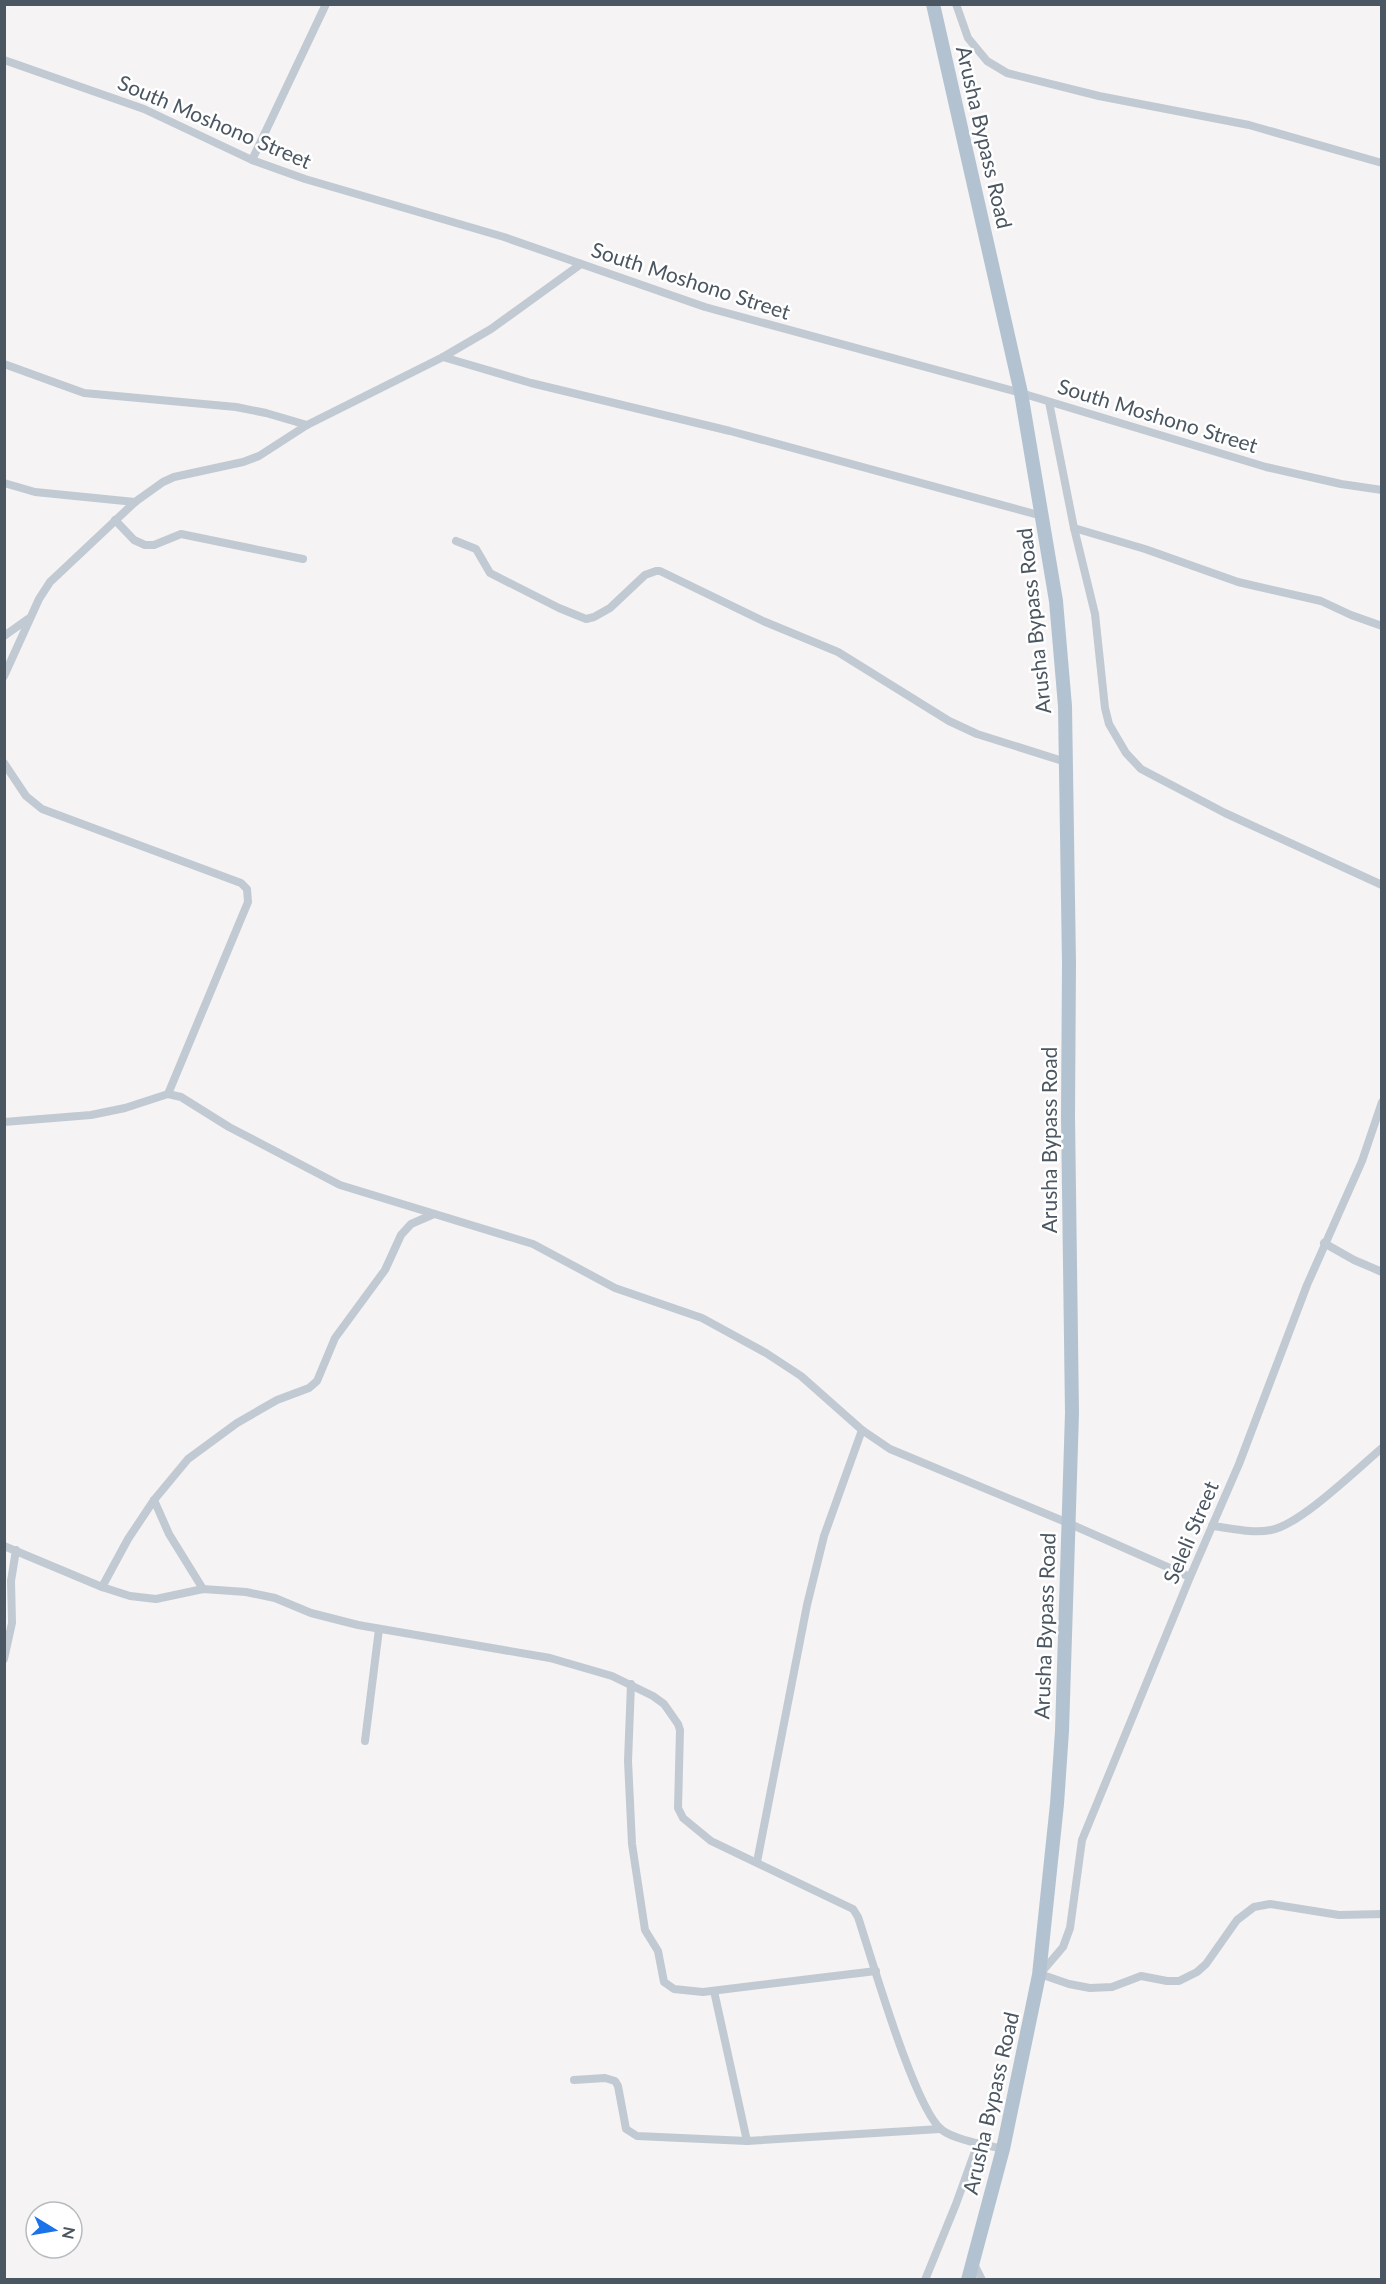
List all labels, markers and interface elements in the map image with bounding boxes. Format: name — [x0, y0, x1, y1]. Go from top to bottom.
street label: Arusha Bypass Road — [952, 43, 1018, 231]
street label: South Moshono Street — [115, 69, 316, 173]
street label: South Moshono Street — [588, 236, 794, 324]
street label: South Moshono Street — [1055, 373, 1261, 457]
street label: Arusha Bypass Road — [1011, 527, 1055, 715]
street label: Arusha Bypass Road — [1036, 1047, 1061, 1233]
street label: Seleli Street — [1157, 1476, 1223, 1587]
street label: Arusha Bypass Road — [1028, 1532, 1060, 1720]
street label: Arusha Bypass Road — [957, 2009, 1023, 2197]
north arrow — [24, 2200, 84, 2260]
text: N — [59, 2225, 80, 2241]

